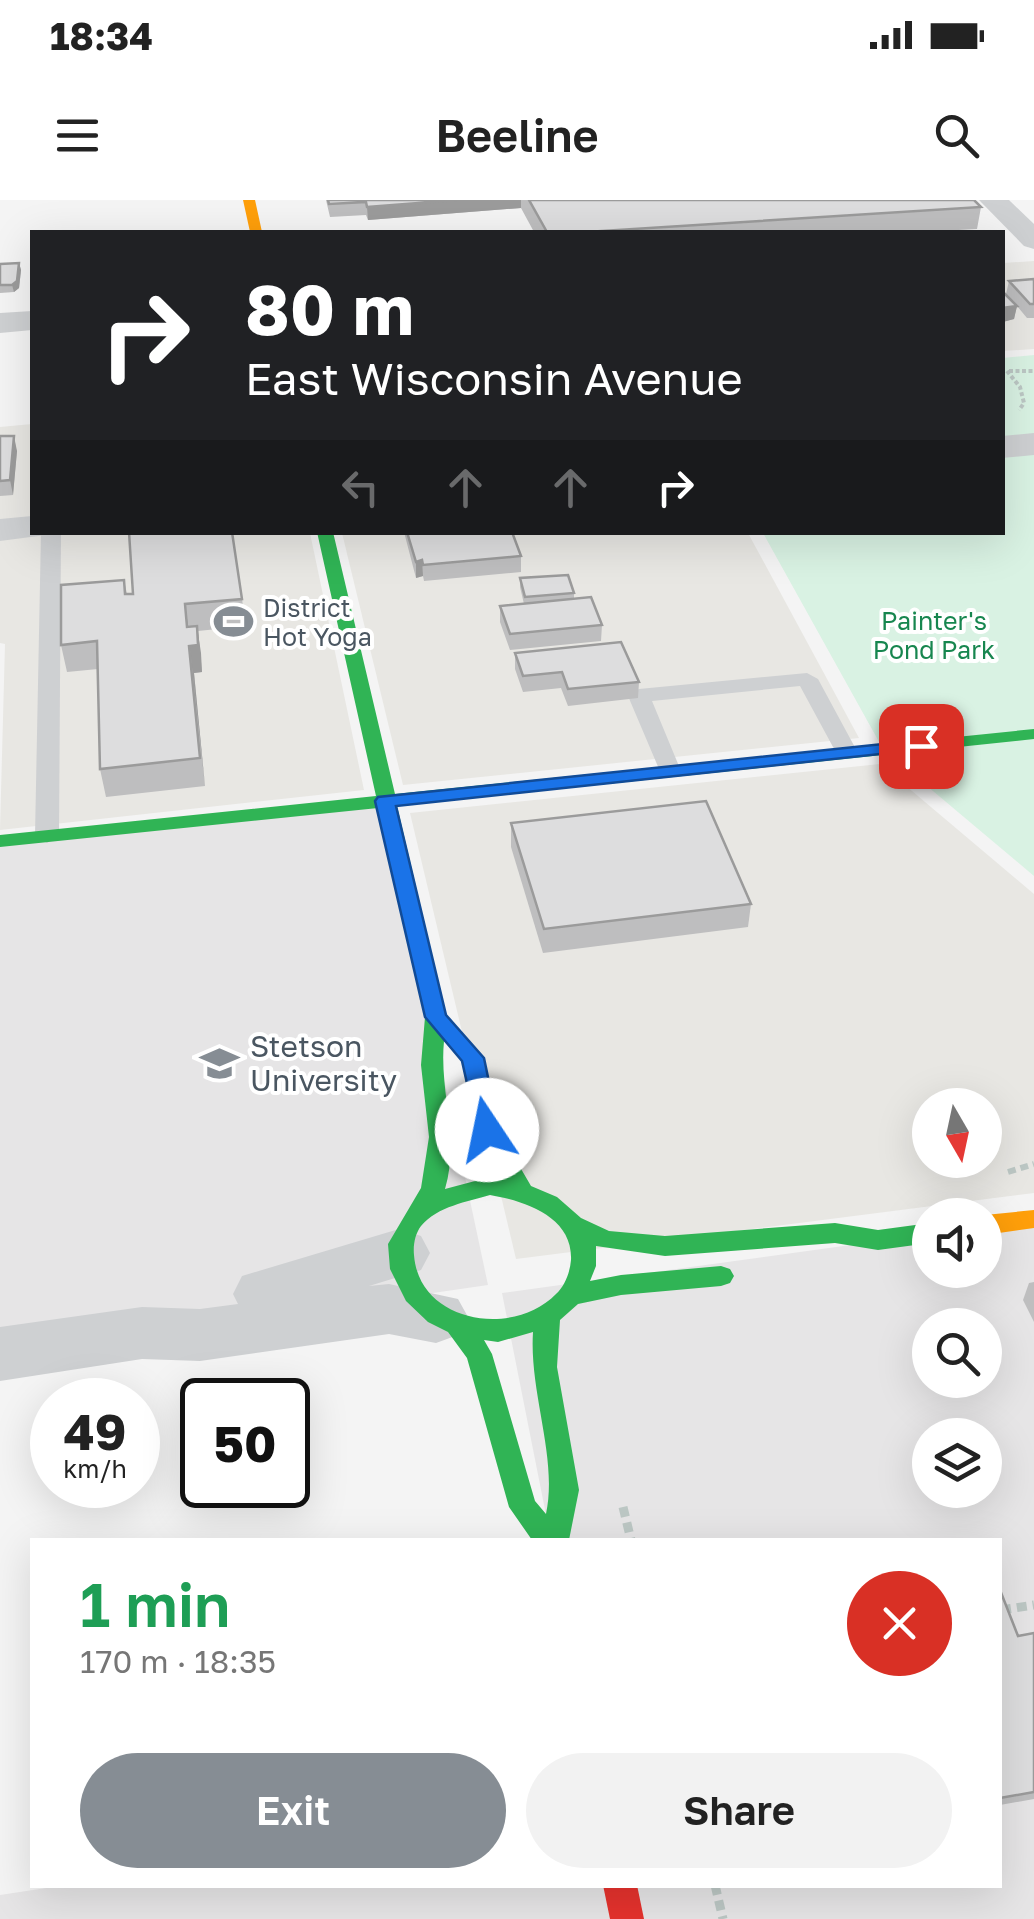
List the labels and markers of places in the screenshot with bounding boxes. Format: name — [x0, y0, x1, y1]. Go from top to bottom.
place label: District Hot Yoga — [263, 592, 372, 652]
sports icon: District Hot Yoga — [212, 600, 254, 642]
pin — [879, 704, 964, 789]
place label: Stetson University — [250, 1028, 397, 1098]
school or university icon: Stetson University — [199, 1042, 241, 1084]

